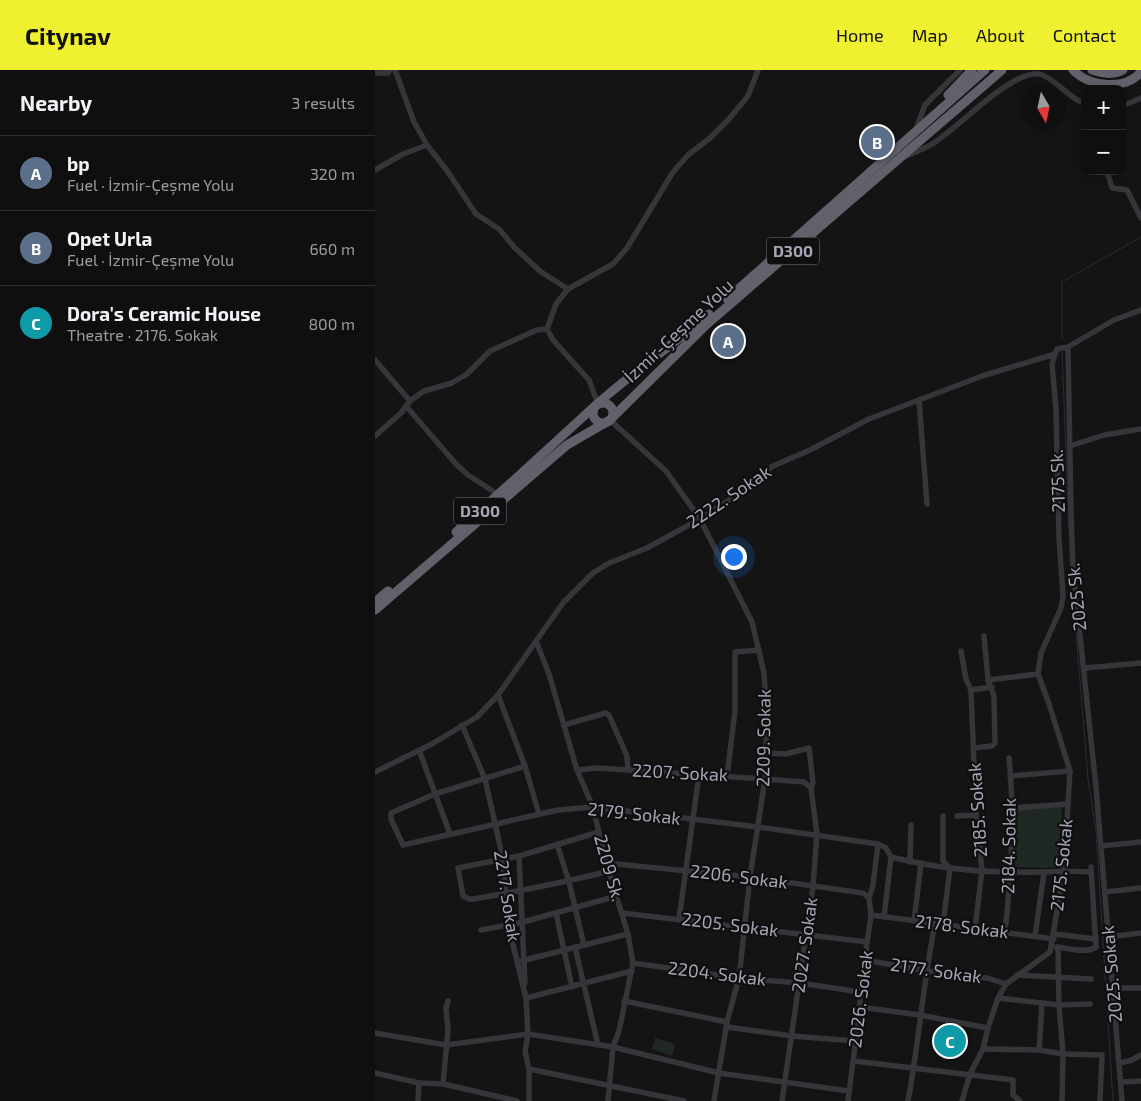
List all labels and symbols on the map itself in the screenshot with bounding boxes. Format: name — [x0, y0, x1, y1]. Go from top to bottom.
north arrow — [1021, 85, 1066, 130]
pin: B — [861, 123, 893, 161]
road number: D300 — [767, 238, 819, 265]
street label: İzmir-Çeşme Yolu — [619, 274, 738, 387]
pin: A — [712, 322, 744, 360]
street label: 2175 Sk. — [1045, 449, 1069, 513]
street label: 2222. Sokak — [682, 460, 775, 532]
road number: D300 — [454, 498, 506, 524]
your location — [721, 544, 747, 570]
street label: 2025 Sk. — [1062, 562, 1091, 632]
street label: 2209. Sokak — [751, 689, 775, 787]
street label: 2207. Sokak — [631, 759, 729, 786]
street label: 2185. Sokak — [963, 762, 991, 858]
street label: 2179. Sokak — [586, 797, 682, 829]
street label: 2184. Sokak — [996, 798, 1020, 894]
street label: 2175. Sokak — [1045, 818, 1077, 912]
street label: 2209 Sk. — [590, 832, 630, 904]
street label: 2217. Sokak — [490, 848, 526, 943]
street label: 2206. Sokak — [689, 859, 789, 893]
street label: 2027. Sokak — [786, 896, 822, 994]
street label: 2205. Sokak — [680, 907, 780, 941]
street label: 2178. Sokak — [914, 909, 1010, 943]
street label: 2025. Sokak — [1096, 925, 1126, 1024]
street label: 2026. Sokak — [843, 949, 877, 1049]
street label: 2177. Sokak — [889, 953, 983, 987]
street label: 2204. Sokak — [667, 956, 768, 990]
pin: C — [934, 1022, 966, 1060]

